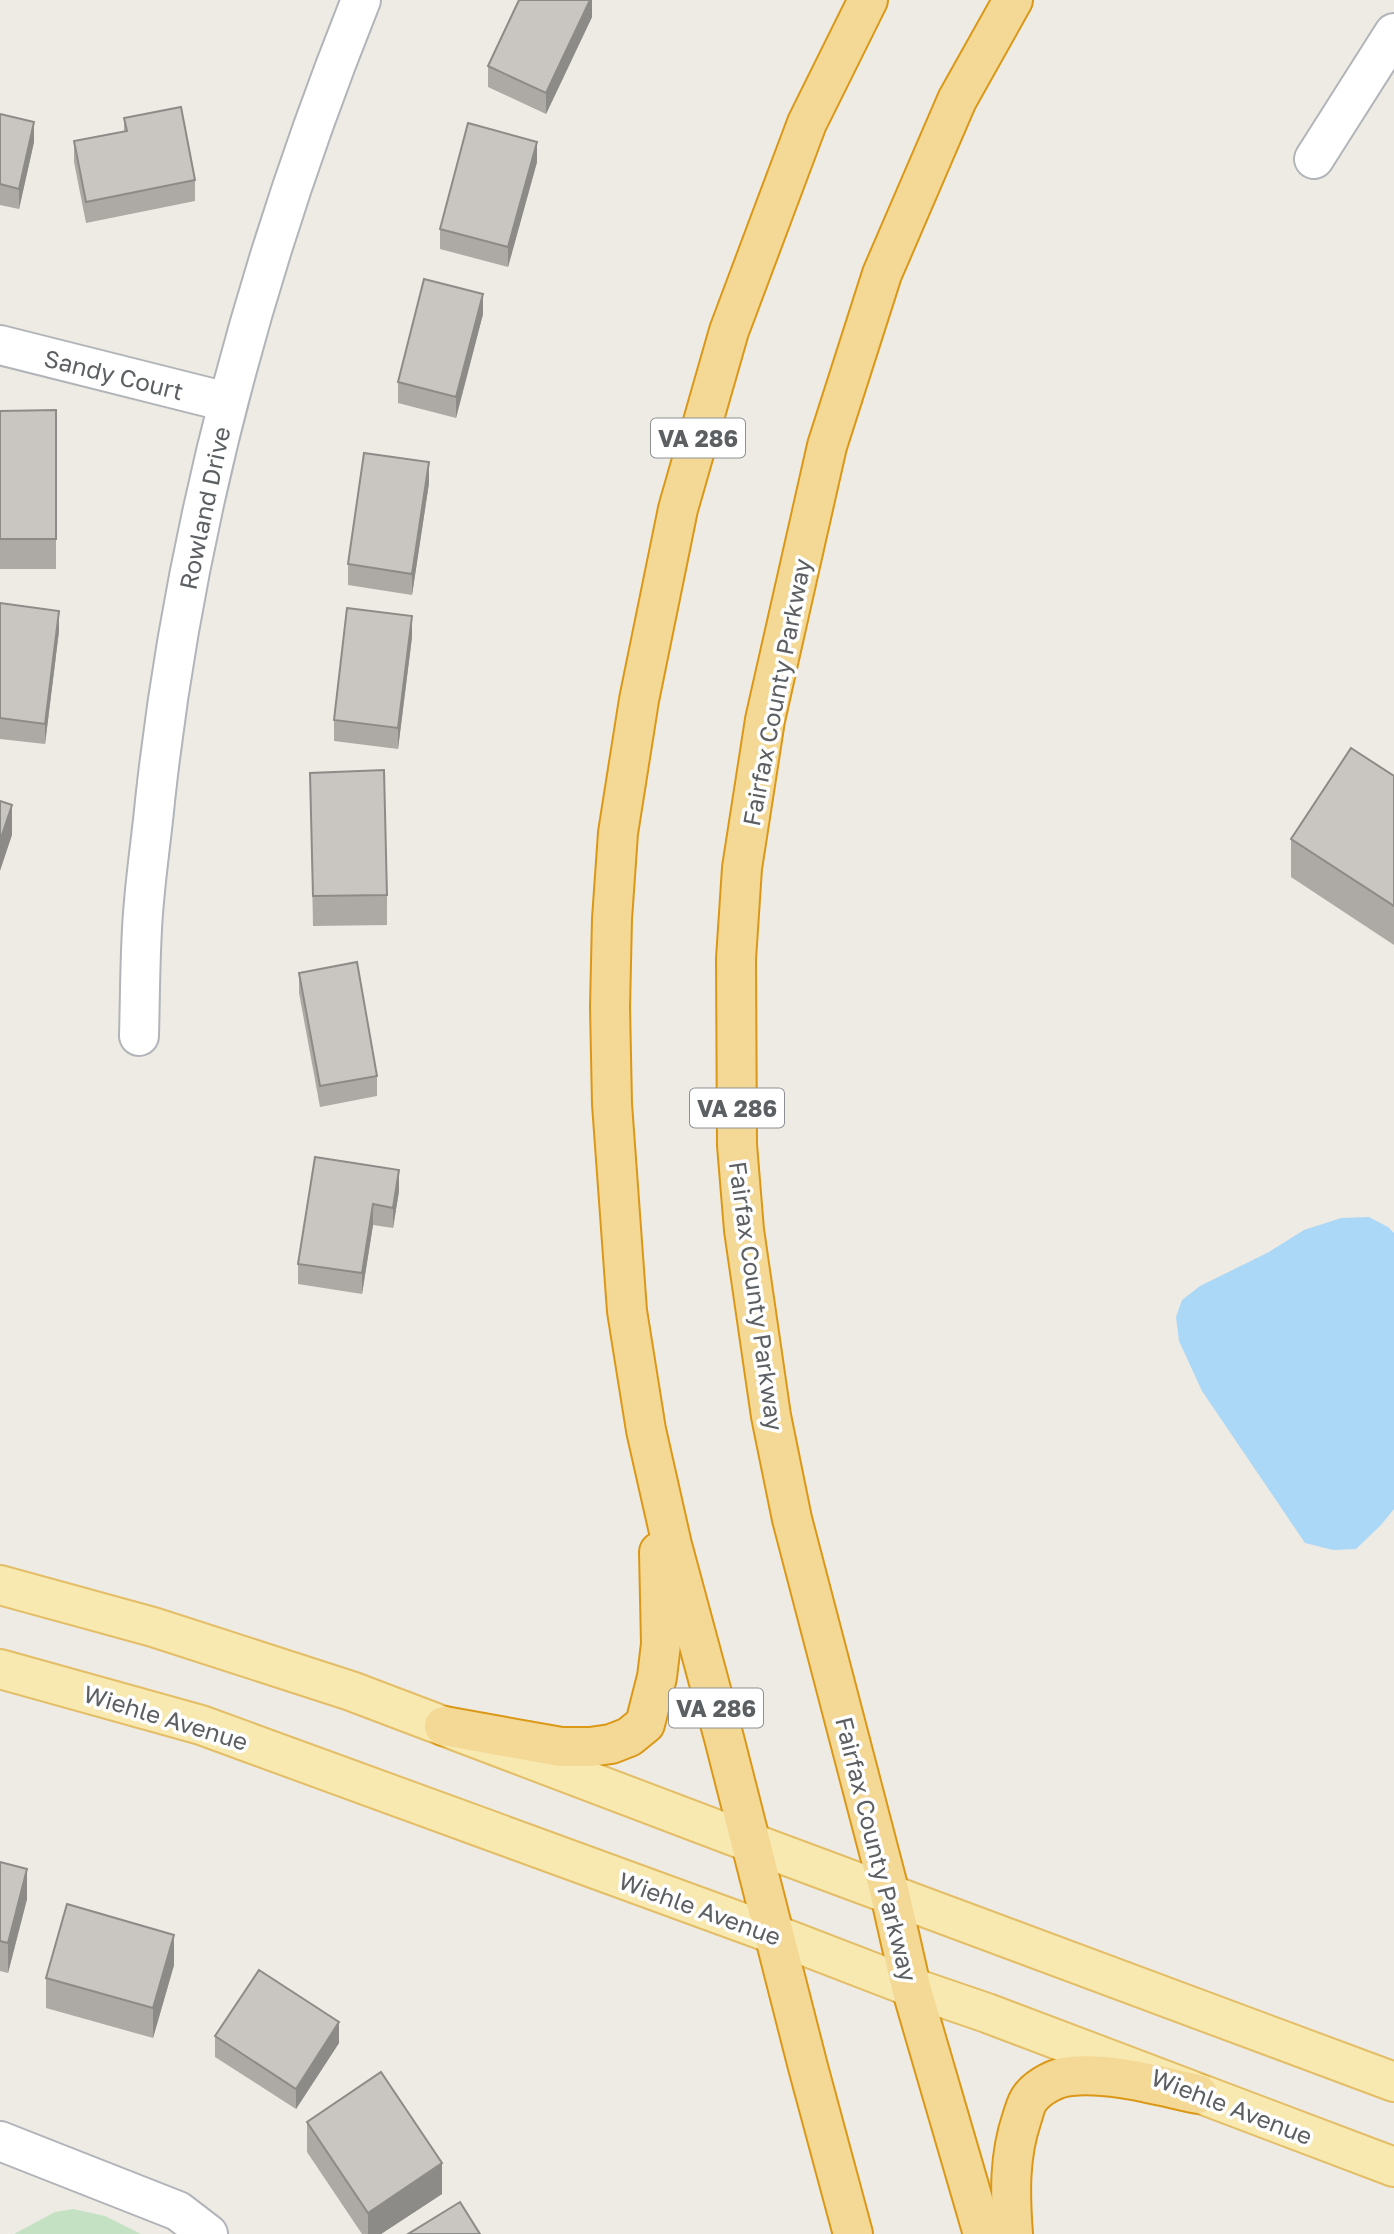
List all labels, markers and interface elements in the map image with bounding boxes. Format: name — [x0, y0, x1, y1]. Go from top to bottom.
street label: Sandy Court — [41, 343, 187, 405]
road number: VA 286 — [651, 418, 745, 458]
street label: Rowland Drive — [173, 424, 235, 592]
street label: Fairfax County Parkway — [736, 556, 816, 828]
road number: VA 286 — [690, 1088, 784, 1128]
street label: Fairfax County Parkway — [724, 1159, 790, 1433]
street label: Wiehle Avenue — [80, 1678, 252, 1756]
road number: VA 286 — [669, 1688, 763, 1728]
street label: Fairfax County Parkway — [830, 1714, 924, 1984]
street label: Wiehle Avenue — [615, 1865, 785, 1951]
street label: Wiehle Avenue — [1147, 2062, 1317, 2150]

